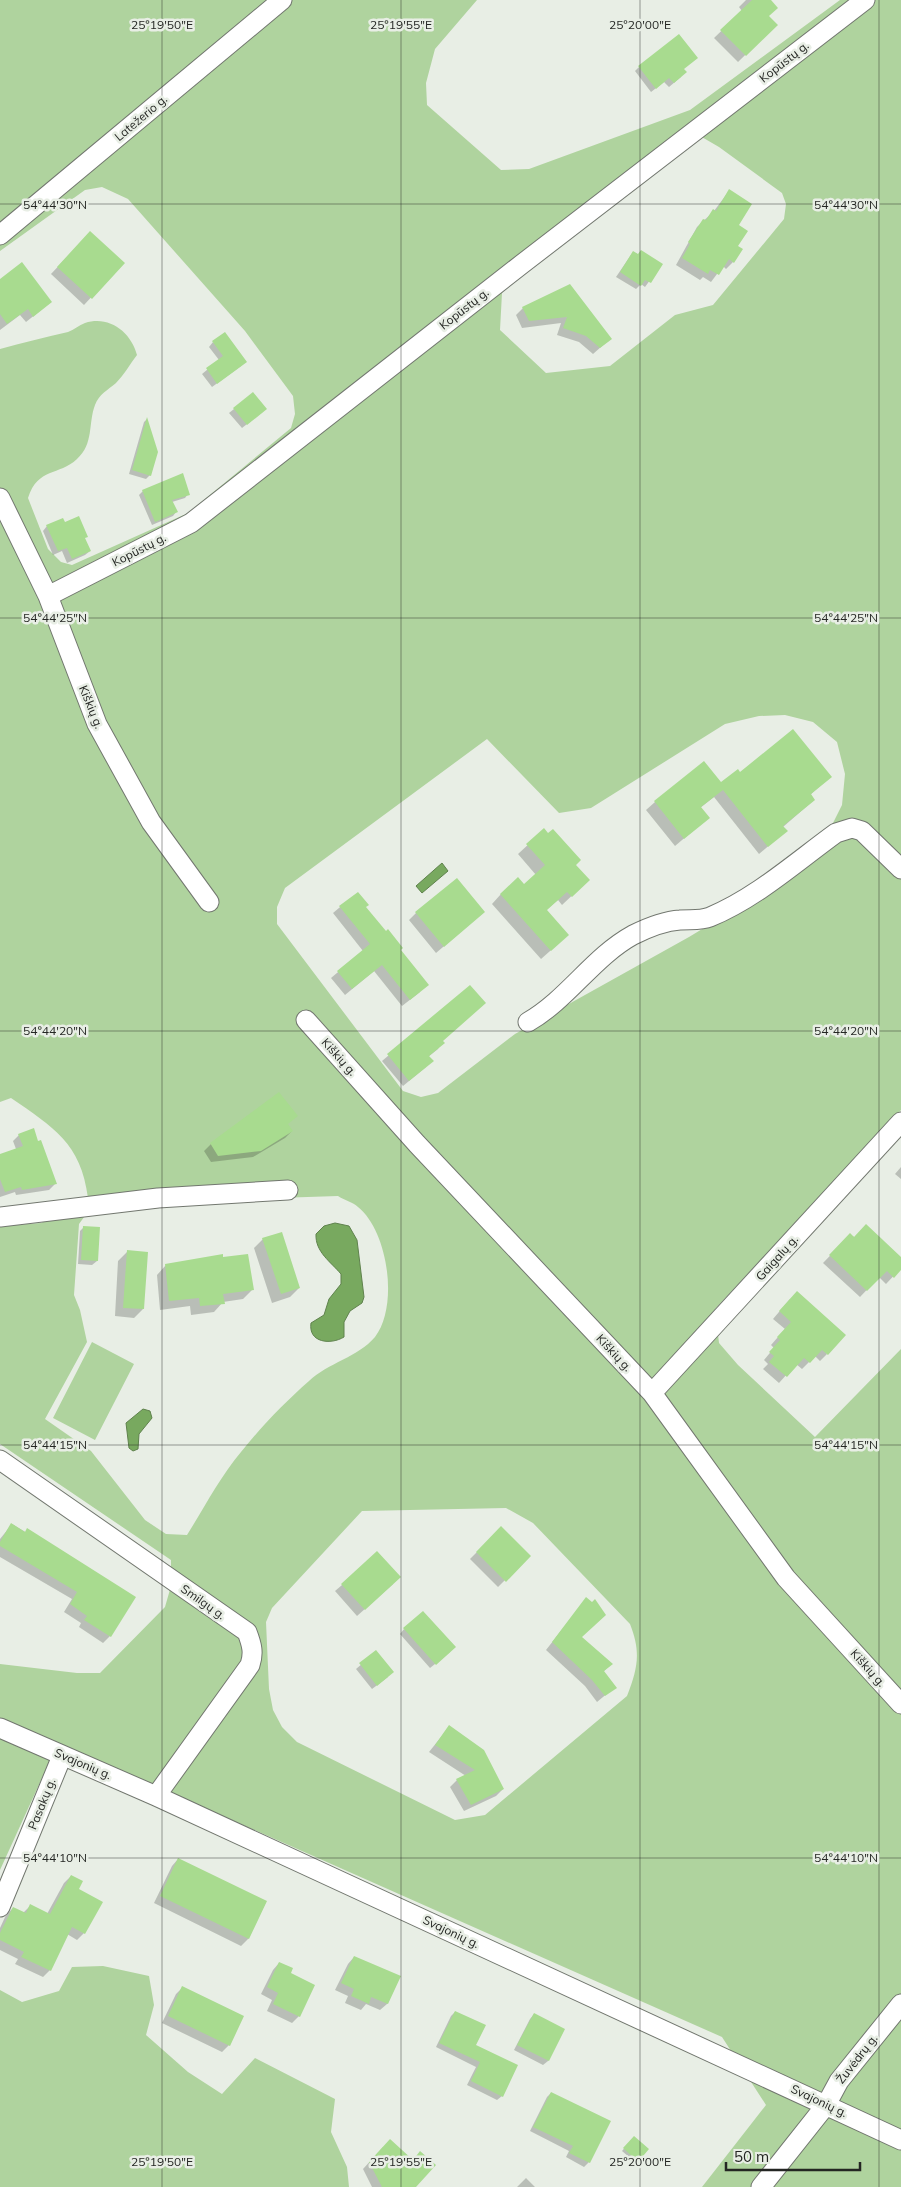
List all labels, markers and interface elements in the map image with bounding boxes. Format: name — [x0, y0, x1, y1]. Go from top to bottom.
text: 25°19'50"E — [131, 17, 193, 32]
text: 25°19'55"E — [370, 17, 432, 32]
text: 25°20'00"E — [609, 17, 671, 32]
street label: Kopūstų g. — [756, 38, 811, 86]
street label: Latežerio g. — [111, 91, 170, 144]
text: 54°44'30"N — [23, 197, 87, 212]
text: 54°44'30"N — [814, 197, 878, 212]
street label: Kopūstų g. — [436, 285, 491, 333]
street label: Kopūstų g. — [109, 530, 168, 570]
text: 54°44'25"N — [23, 610, 87, 625]
text: 54°44'25"N — [814, 610, 878, 625]
street label: Kiškių g. — [76, 683, 107, 731]
text: 54°44'20"N — [23, 1023, 87, 1038]
text: 54°44'20"N — [814, 1023, 878, 1038]
street label: Kiškių g. — [319, 1035, 360, 1079]
street label: Gaigalų g. — [752, 1232, 801, 1284]
street label: Kiškių g. — [593, 1331, 635, 1374]
text: 54°44'15"N — [23, 1437, 87, 1452]
text: 54°44'15"N — [814, 1437, 878, 1452]
street label: Smilgų g. — [178, 1581, 228, 1622]
street label: Kiškių g. — [848, 1646, 889, 1690]
street label: Svajonių g. — [52, 1745, 114, 1782]
street label: Pasakų g. — [24, 1776, 59, 1832]
text: 54°44'10"N — [23, 1850, 87, 1865]
text: 54°44'10"N — [814, 1850, 878, 1865]
street label: Svajonių g. — [421, 1912, 482, 1951]
street label: Žuvėdrų g. — [833, 2031, 880, 2086]
street label: Svajonių g. — [789, 2081, 850, 2120]
scale bar — [726, 2140, 860, 2172]
text: 50 m — [734, 2147, 769, 2166]
text: 25°19'50"E — [131, 2154, 193, 2169]
text: 25°19'55"E — [370, 2154, 432, 2169]
text: 25°20'00"E — [609, 2154, 671, 2169]

